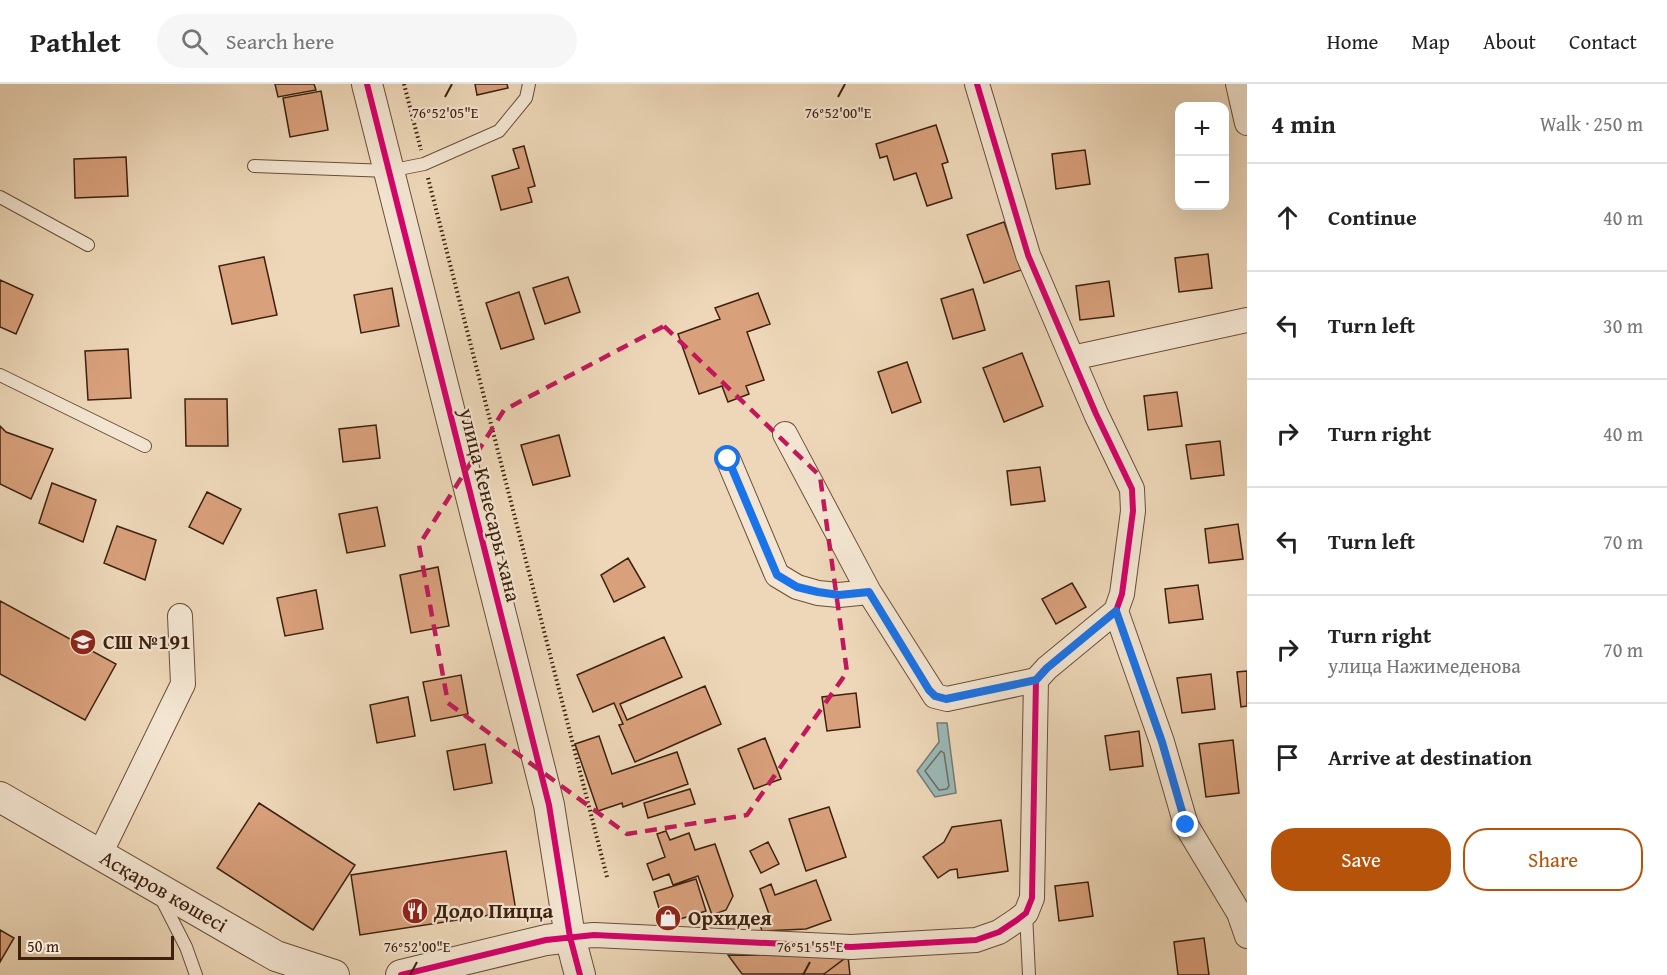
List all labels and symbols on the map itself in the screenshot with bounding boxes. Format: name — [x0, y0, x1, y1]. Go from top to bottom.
text: 76°52'05"E — [412, 102, 479, 123]
text: 76°52'00"E — [805, 102, 872, 123]
street label: улица Кенесары хана — [451, 404, 530, 605]
route start — [714, 445, 740, 471]
place label: СШ №191 — [103, 626, 191, 657]
school or university icon: СШ №191 — [68, 627, 98, 657]
route end — [1172, 811, 1198, 837]
street label: Асқаров көшесі — [94, 842, 234, 940]
place label: Додо Пицца — [433, 895, 553, 926]
restaurant icon: Додо Пицца — [400, 896, 430, 926]
place label: Орхидея — [688, 902, 772, 933]
shop icon: Орхидея — [653, 903, 683, 933]
scale bar — [18, 933, 174, 960]
text: 76°52'00"E — [384, 936, 451, 957]
text: 76°51'55"E — [777, 936, 844, 957]

